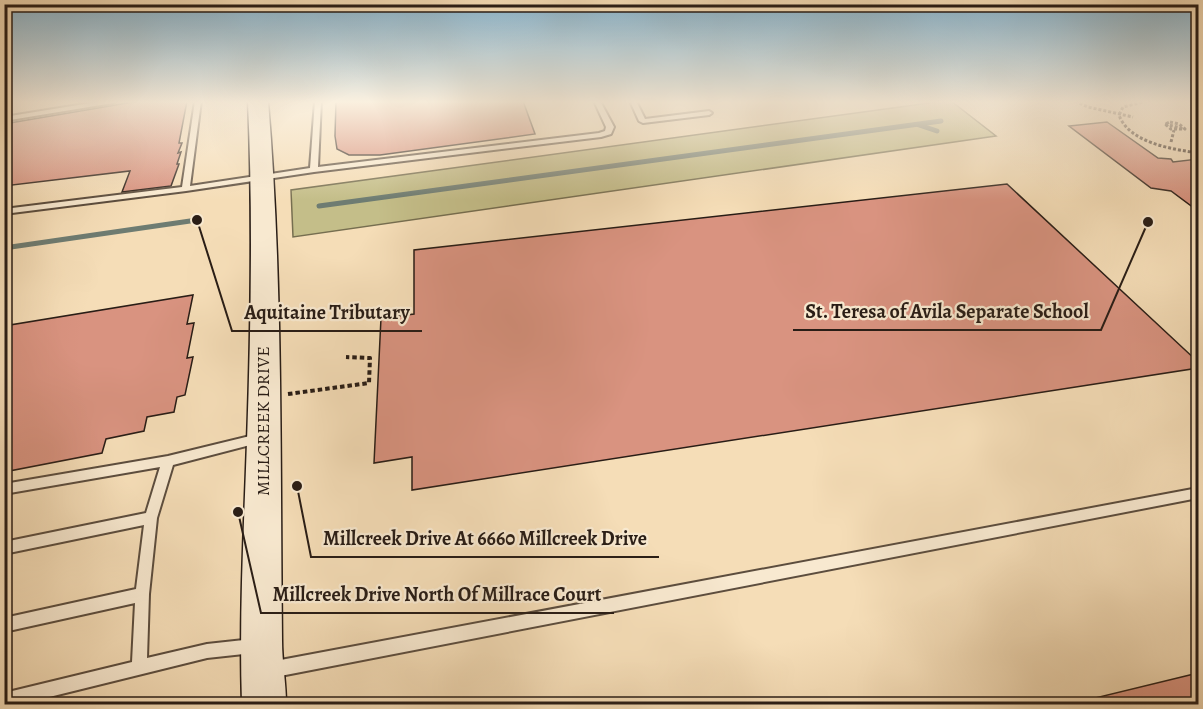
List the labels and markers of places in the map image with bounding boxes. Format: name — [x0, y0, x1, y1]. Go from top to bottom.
callout: St. Teresa of Avila Separate School — [793, 292, 1101, 330]
callout: Aquitaine Tributary — [232, 293, 422, 331]
callout: Millcreek Drive At 6660 Millcreek Drive — [311, 519, 659, 557]
callout: Millcreek Drive North Of Millrace Court — [261, 575, 614, 613]

